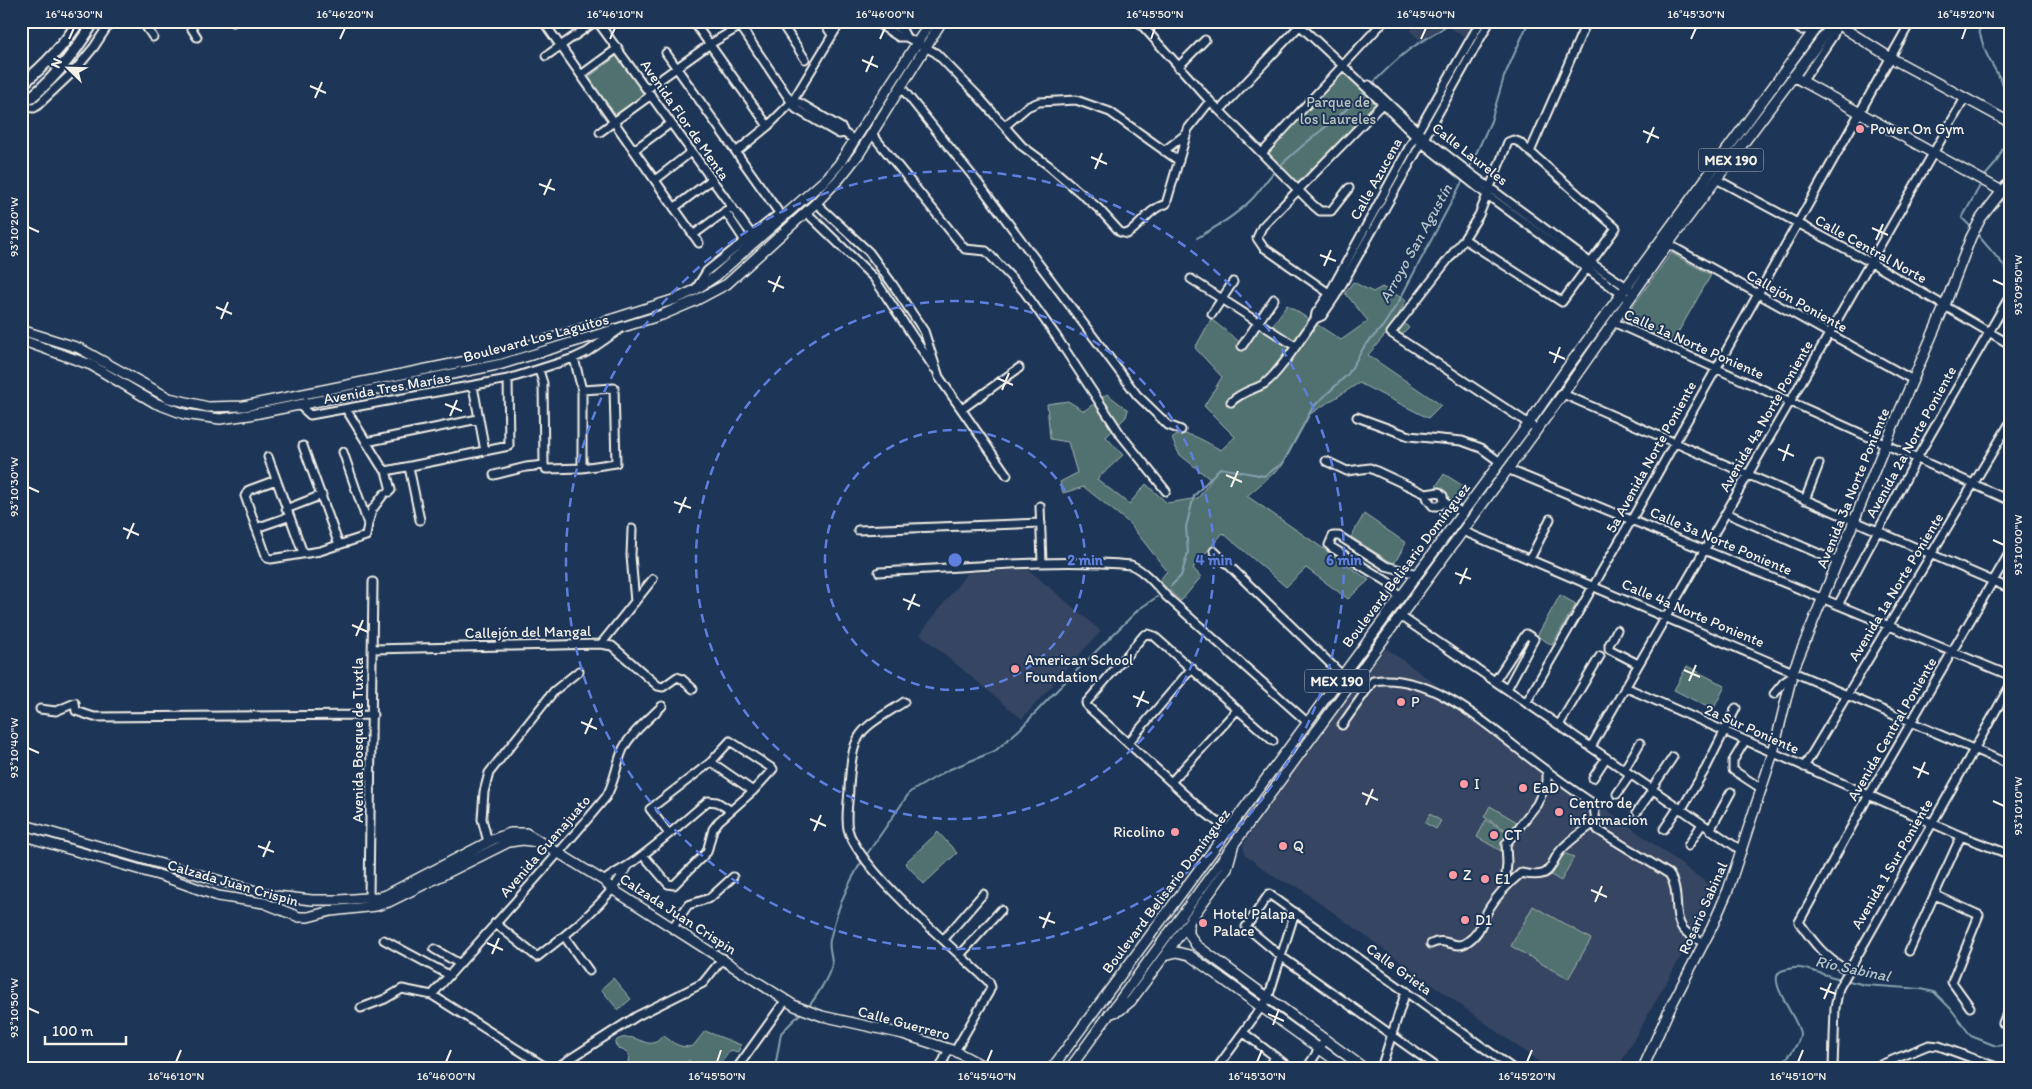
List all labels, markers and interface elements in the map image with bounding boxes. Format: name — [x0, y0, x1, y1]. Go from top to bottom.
text: 16°46'30"N — [45, 7, 103, 21]
text: 16°46'20"N — [316, 7, 374, 21]
text: 16°46'10"N — [587, 7, 643, 21]
text: 16°46'00"N — [856, 7, 914, 21]
text: 16°45'50"N — [1126, 7, 1184, 21]
text: 16°45'40"N — [1397, 7, 1455, 21]
text: 16°45'30"N — [1667, 7, 1725, 21]
text: 16°45'20"N — [1937, 7, 1995, 21]
north arrow — [42, 42, 92, 92]
text: N — [47, 55, 66, 71]
street label: Avenida Flor de Menta — [637, 56, 733, 184]
park label: Parque de los Laureles — [1300, 93, 1377, 128]
street label: Calle Laureles — [1428, 119, 1512, 189]
place label: Power On Gym — [1870, 120, 1964, 138]
marker: Power On Gym — [1854, 123, 1866, 135]
street label: Calle Azucena — [1346, 134, 1406, 223]
road number: MEX 190 — [1698, 148, 1764, 172]
water label: Arroyo San Agustín — [1375, 180, 1456, 306]
text: 93°10'20"W — [7, 197, 21, 257]
street label: Calle Central Norte — [1812, 211, 1930, 287]
text: 93°09'50"W — [2011, 255, 2025, 315]
street label: Callejón Poniente — [1743, 266, 1851, 336]
street label: Calle 1a Norte Poniente — [1621, 305, 1767, 383]
street label: Boulevard Los Laguitos — [461, 310, 611, 366]
street label: Avenida 4a Norte Poniente — [1715, 337, 1817, 495]
street label: Avenida 2a Norte Poniente — [1862, 363, 1960, 521]
street label: Avenida Tres Marías — [322, 368, 452, 408]
street label: 5a Avenida Norte Poniente — [1602, 378, 1700, 536]
street label: Avenida 3a Norte Poniente — [1813, 405, 1893, 571]
text: 93°10'30"W — [7, 457, 21, 517]
street label: Boulevard Belisario Domínguez — [1338, 479, 1474, 651]
street label: Calle 3a Norte Poniente — [1647, 503, 1795, 579]
street label: Avenida 1a Norte Poniente — [1845, 510, 1947, 664]
text: 93°10'00"W — [2011, 515, 2025, 575]
centre of rings — [946, 551, 964, 569]
text: 2 min — [1067, 551, 1104, 569]
text: 4 min — [1196, 551, 1233, 569]
text: 6 min — [1326, 551, 1363, 569]
street label: Calle 4a Norte Poniente — [1619, 575, 1767, 651]
street label: Callejón del Mangal — [465, 622, 592, 642]
place label: American School Foundation — [1025, 651, 1134, 686]
street label: Avenida Central Poniente — [1843, 654, 1941, 804]
street label: Avenida Bosque de Tuxtla — [349, 657, 367, 823]
marker: American School Foundation — [1009, 663, 1021, 675]
road number: MEX 190 — [1304, 669, 1370, 692]
place label: P — [1411, 693, 1420, 711]
marker: P — [1395, 696, 1407, 708]
street label: 2a Sur Poniente — [1702, 700, 1802, 758]
text: 93°10'40"W — [7, 718, 21, 778]
place label: I — [1474, 775, 1480, 793]
text: 93°10'10"W — [2011, 776, 2025, 836]
marker: I — [1458, 778, 1470, 790]
place label: EaD — [1533, 779, 1559, 797]
marker: EaD — [1517, 782, 1529, 794]
street label: Avenida Guanajuato — [496, 791, 594, 901]
place label: Centro de informacion — [1569, 794, 1648, 829]
street label: Avenida 1 Sur Poniente — [1847, 796, 1937, 932]
street label: Boulevard Belisario Domínguez — [1098, 805, 1234, 977]
marker: Centro de informacion — [1553, 806, 1565, 818]
place label: Ricolino — [1113, 823, 1165, 841]
marker: Ricolino — [1169, 826, 1181, 838]
place label: CT — [1504, 826, 1523, 844]
marker: CT — [1488, 829, 1500, 841]
place label: Q — [1293, 837, 1304, 855]
marker: Q — [1277, 840, 1289, 852]
street label: Calzada Juan Crispin — [165, 856, 301, 910]
street label: Rosario Sabinal — [1675, 858, 1732, 957]
place label: Z — [1463, 866, 1472, 884]
marker: Z — [1447, 869, 1459, 881]
street label: Calzada Juan Crispin — [616, 870, 740, 958]
place label: E1 — [1495, 870, 1510, 888]
marker: E1 — [1479, 873, 1491, 885]
place label: Hotel Palapa Palace — [1213, 905, 1296, 940]
place label: D1 — [1475, 911, 1492, 929]
marker: D1 — [1459, 914, 1471, 926]
marker: Hotel Palapa Palace — [1197, 917, 1209, 929]
street label: Calle Grieta — [1363, 939, 1436, 999]
water label: Río Sabinal — [1814, 951, 1894, 986]
text: 93°10'50"W — [7, 978, 21, 1038]
street label: Calle Guerrero — [856, 1002, 952, 1044]
scale bar — [45, 1014, 126, 1046]
text: 100 m — [52, 1022, 94, 1040]
text: 16°46'10"N — [148, 1069, 204, 1083]
text: 16°46'00"N — [417, 1069, 475, 1083]
text: 16°45'50"N — [688, 1069, 746, 1083]
text: 16°45'40"N — [958, 1069, 1016, 1083]
text: 16°45'30"N — [1228, 1069, 1286, 1083]
text: 16°45'20"N — [1498, 1069, 1556, 1083]
text: 16°45'10"N — [1770, 1069, 1826, 1083]

